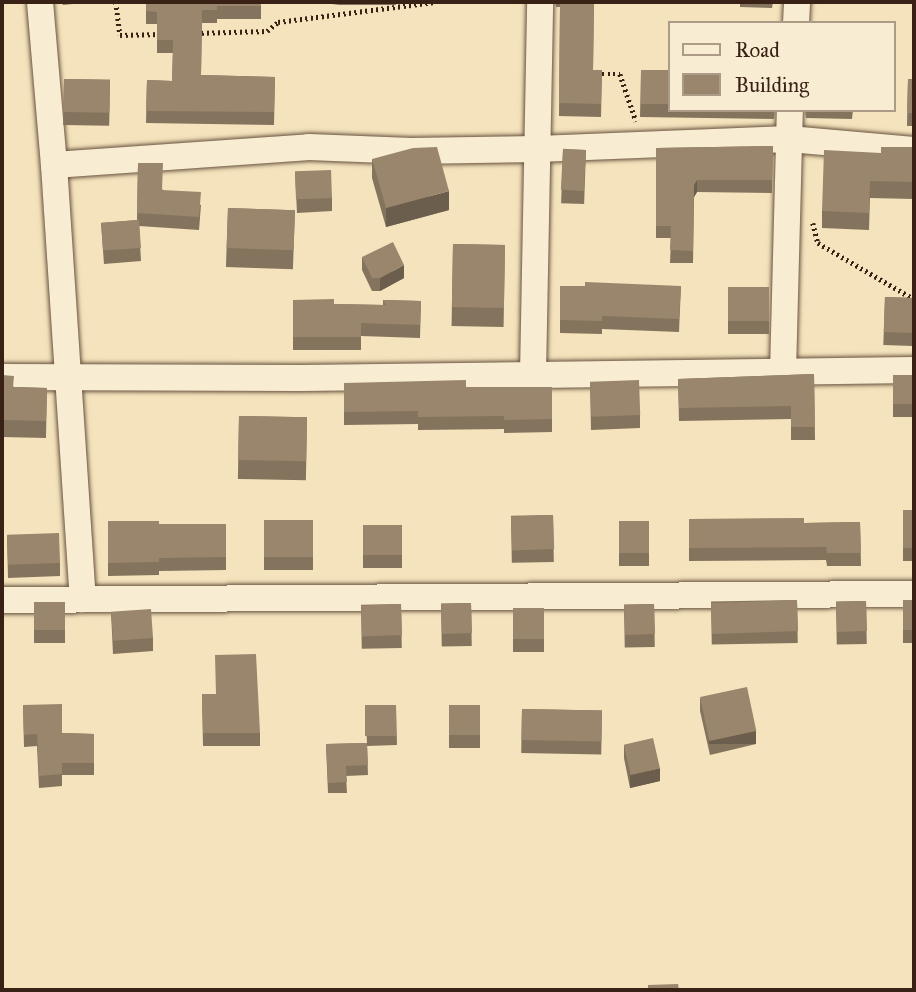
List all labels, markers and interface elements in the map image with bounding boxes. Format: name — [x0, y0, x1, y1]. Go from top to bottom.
legend — [668, 21, 895, 112]
text: Road — [735, 37, 780, 63]
text: Building — [735, 72, 809, 98]

